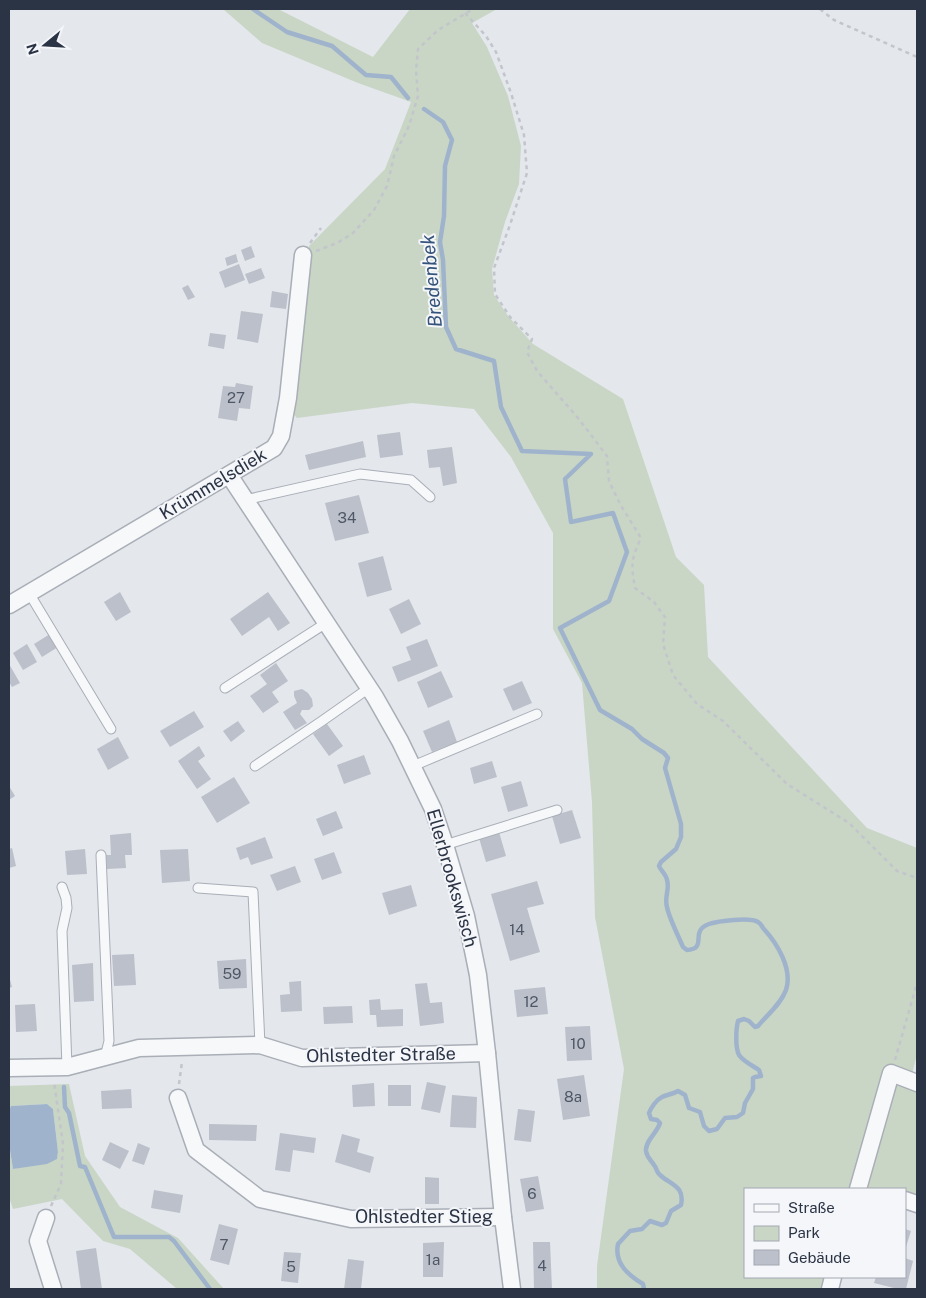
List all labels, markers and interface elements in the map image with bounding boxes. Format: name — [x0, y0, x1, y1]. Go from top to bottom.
north arrow — [20, 20, 70, 70]
text: N — [23, 41, 42, 57]
water label: Bredenbek — [416, 233, 446, 328]
house number: 27 — [227, 389, 245, 406]
street label: Krümmelsdiek — [155, 443, 270, 524]
house number: 34 — [338, 509, 356, 526]
street label: Ellerbrookswisch — [423, 806, 482, 949]
house number: 14 — [509, 921, 525, 938]
house number: 59 — [223, 965, 241, 982]
house number: 12 — [523, 993, 539, 1010]
house number: 10 — [570, 1035, 586, 1052]
street label: Ohlstedter Straße — [306, 1043, 456, 1066]
house number: 8a — [564, 1088, 582, 1105]
house number: 6 — [527, 1185, 537, 1202]
legend — [744, 1188, 906, 1278]
text: Straße — [788, 1199, 835, 1216]
street label: Ohlstedter Stieg — [355, 1206, 493, 1227]
text: Park — [788, 1224, 820, 1241]
house number: 7 — [219, 1236, 229, 1253]
text: Gebäude — [788, 1249, 851, 1266]
house number: 1a — [426, 1251, 440, 1268]
house number: 4 — [537, 1257, 547, 1274]
house number: 5 — [286, 1258, 296, 1275]

